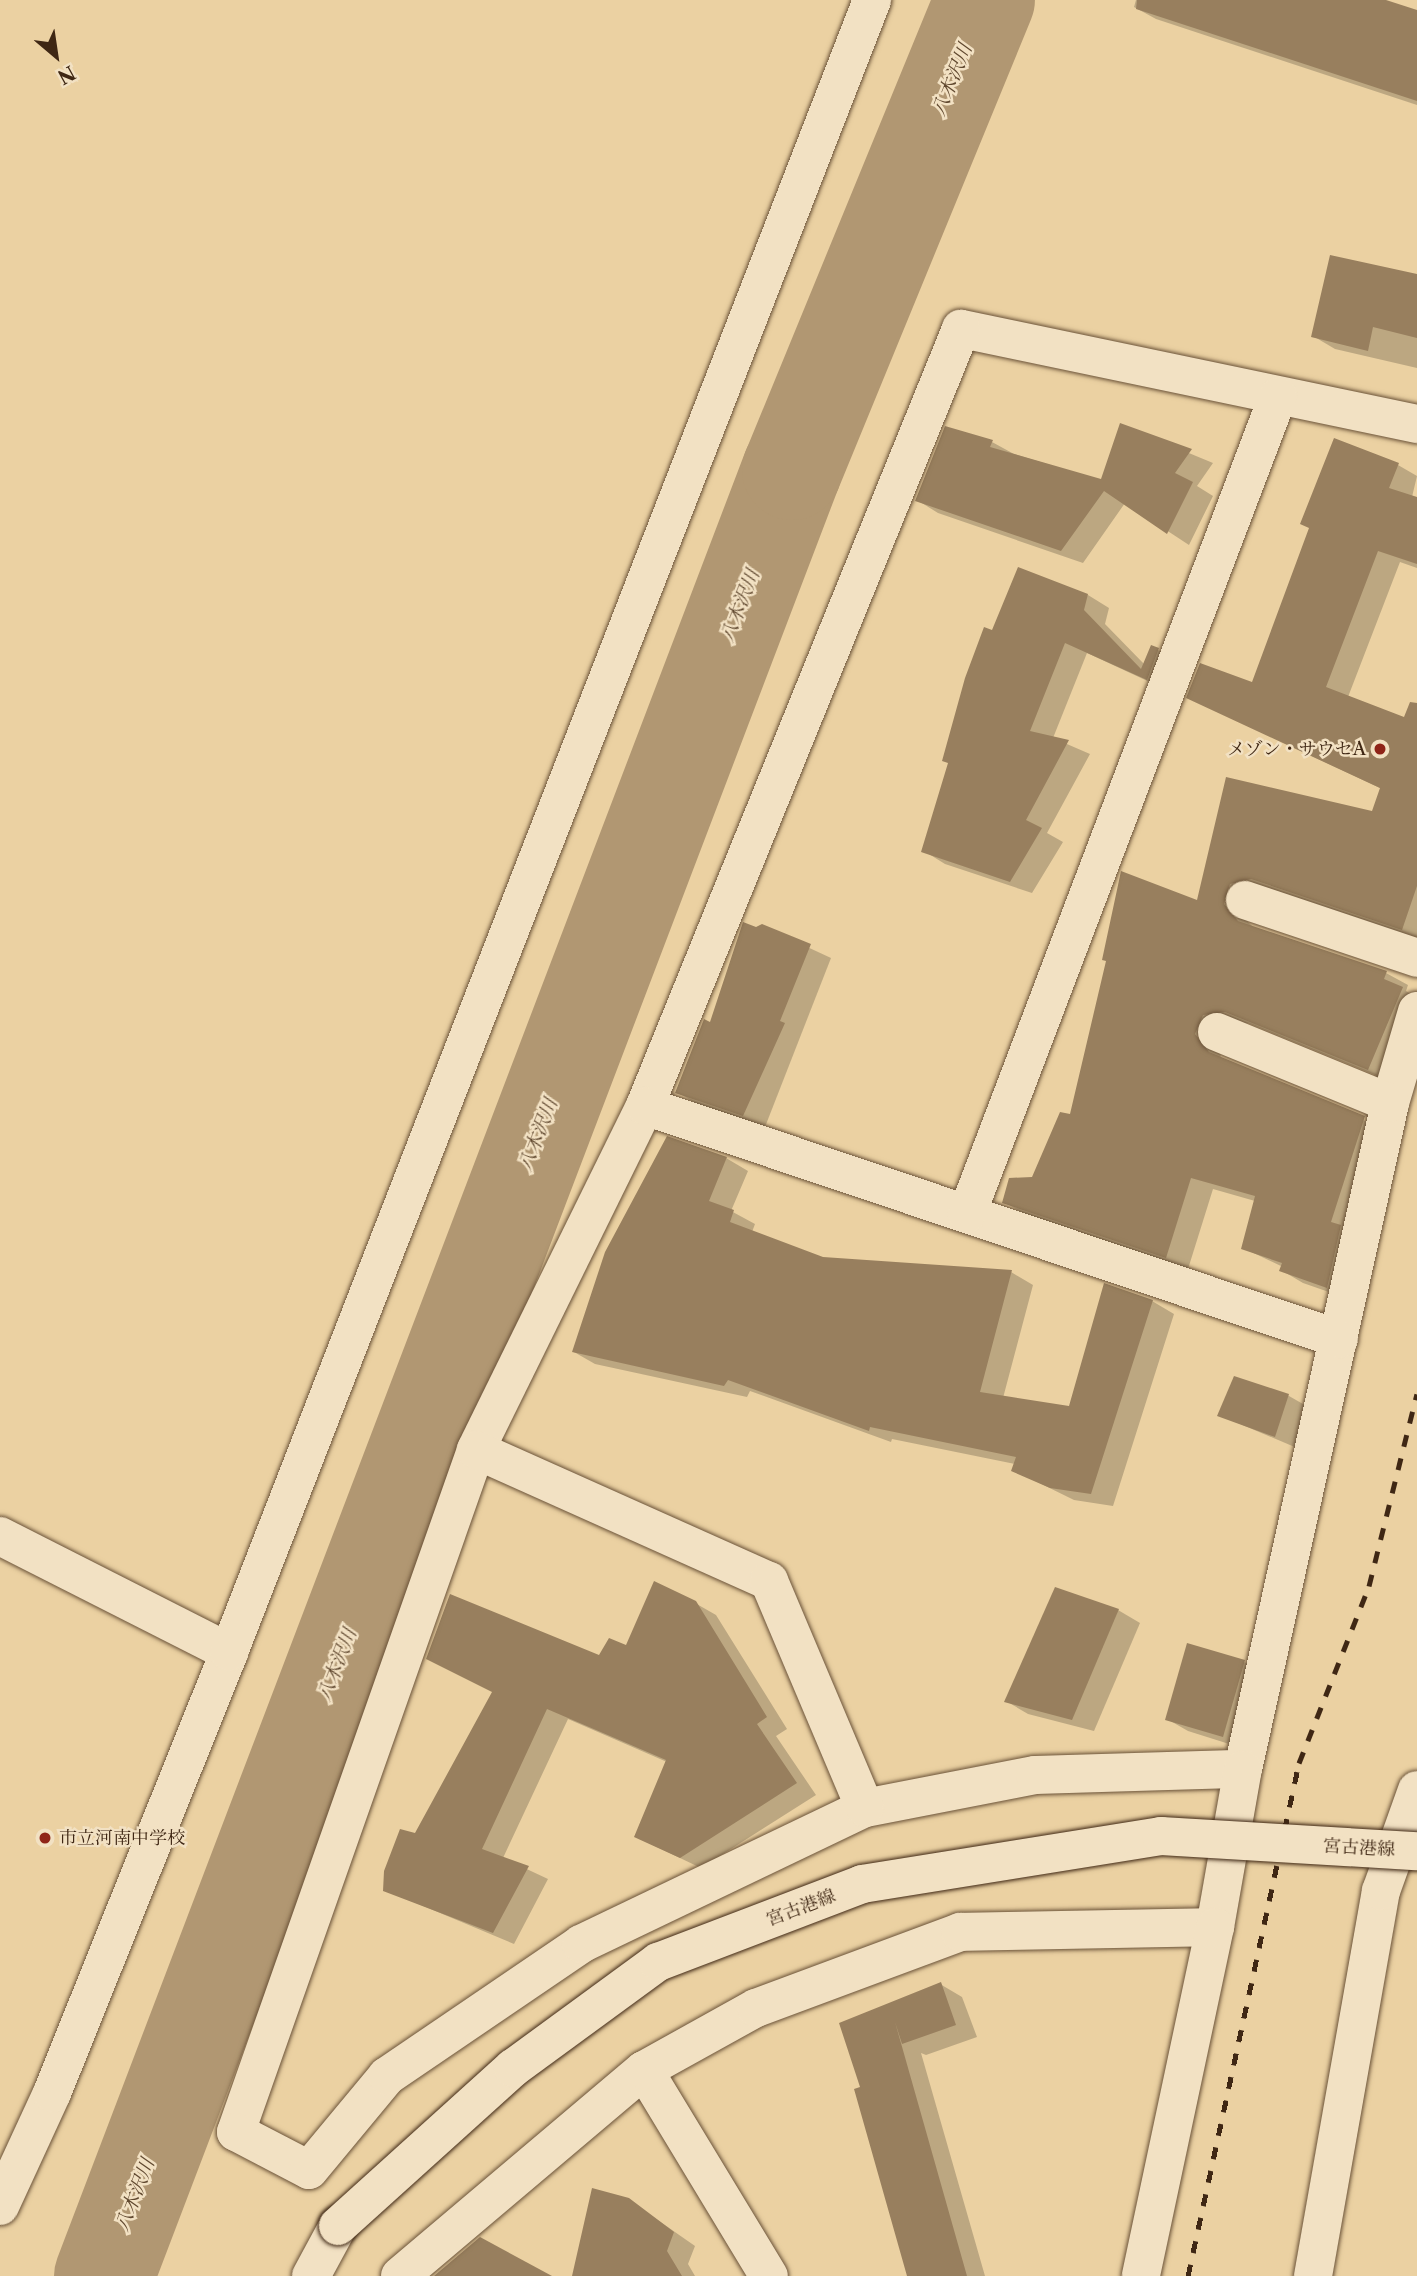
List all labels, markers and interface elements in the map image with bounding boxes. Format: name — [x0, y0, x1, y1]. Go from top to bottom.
north arrow — [21, 21, 91, 91]
water label: 八木沢川 — [927, 40, 977, 120]
text: N — [54, 61, 79, 89]
water label: 八木沢川 — [716, 566, 764, 646]
place label: メゾン・サウセA — [1227, 738, 1366, 760]
marker: メゾン・サウセA — [1372, 741, 1388, 757]
water label: 八木沢川 — [514, 1095, 562, 1175]
water label: 八木沢川 — [313, 1625, 361, 1705]
place label: 市立河南中学校 — [59, 1827, 185, 1849]
marker: 市立河南中学校 — [37, 1830, 53, 1846]
street label: 宮古港線 — [1322, 1835, 1396, 1861]
street label: 宮古港線 — [764, 1885, 838, 1931]
water label: 八木沢川 — [111, 2155, 159, 2235]

